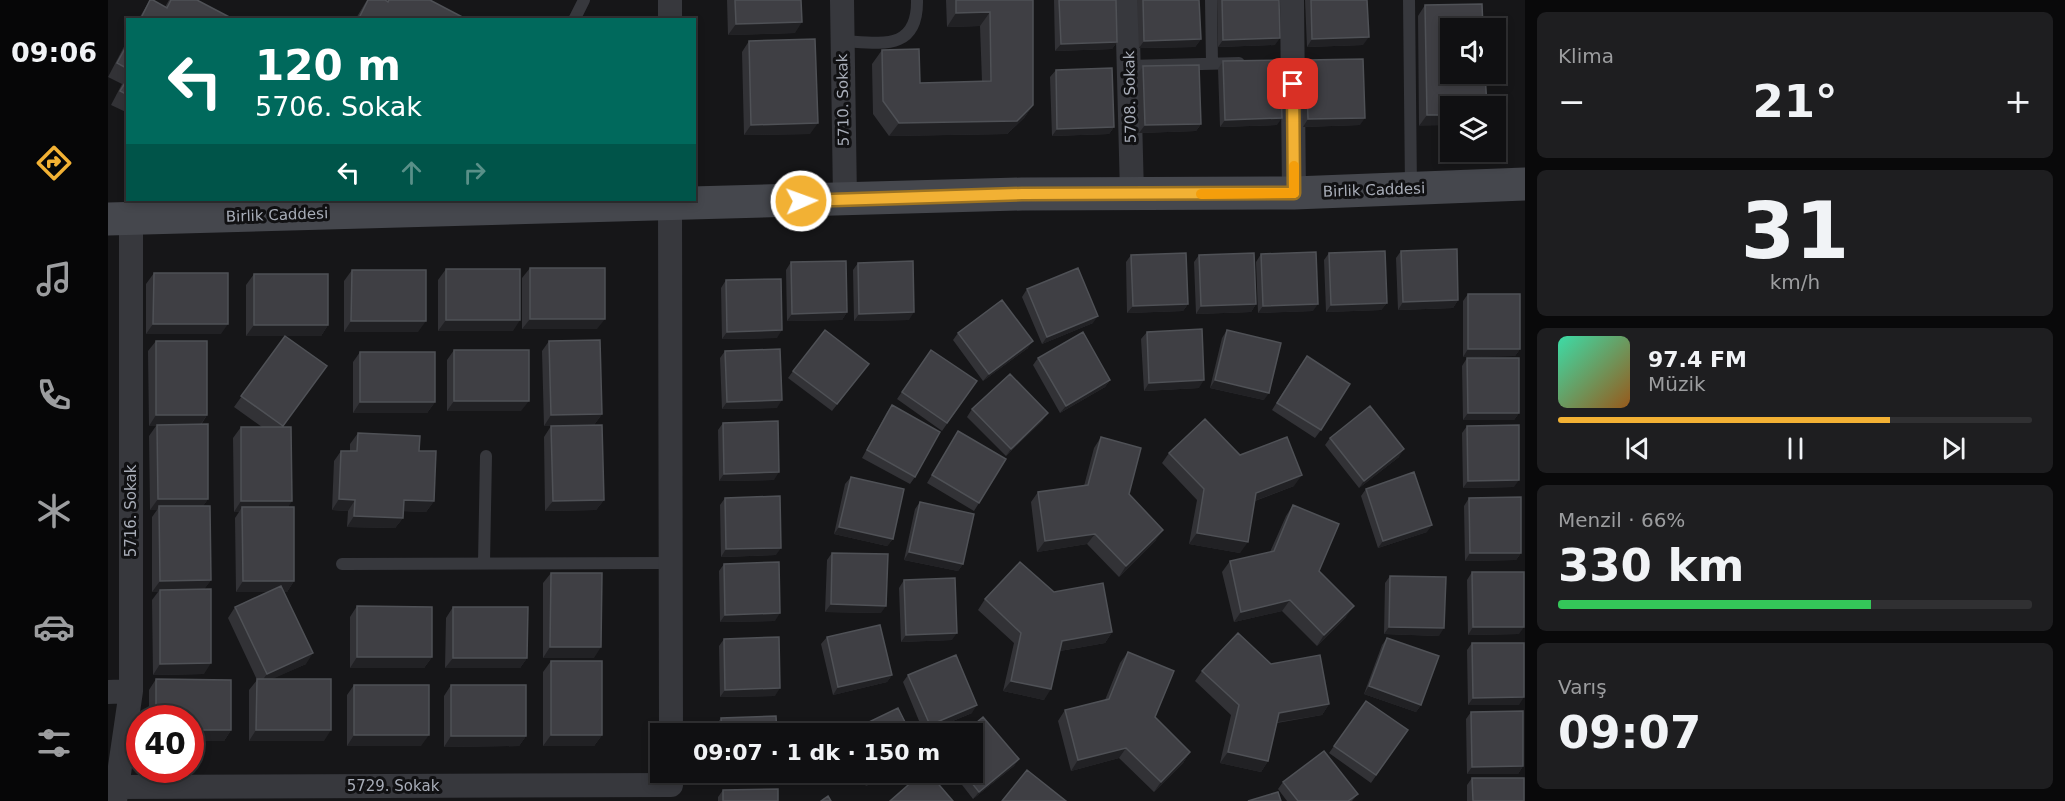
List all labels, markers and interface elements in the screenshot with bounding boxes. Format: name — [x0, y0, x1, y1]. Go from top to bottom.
map controls — [1440, 18, 1506, 162]
button: sound — [1440, 18, 1506, 84]
text: 09:06 — [11, 37, 97, 68]
text: 120 m — [255, 41, 401, 90]
icon: left — [156, 42, 234, 120]
text: Klima — [1558, 44, 1614, 68]
street label: 5708. Sokak — [1120, 50, 1140, 144]
street label: 5710. Sokak — [833, 53, 853, 147]
pin — [1267, 58, 1318, 109]
icon: arrive — [1276, 67, 1309, 100]
text: 21° — [1752, 75, 1838, 128]
text: − — [1558, 82, 1586, 121]
text: + — [2004, 82, 2032, 121]
text: 5706. Sokak — [255, 91, 422, 122]
button: layers — [1440, 96, 1506, 162]
icon: directions — [33, 142, 75, 184]
icon: left — [332, 156, 365, 189]
icon: ahead — [395, 156, 428, 189]
icon: right — [458, 156, 491, 189]
position arrow — [769, 169, 833, 233]
street label: Birlik Caddesi — [1323, 179, 1425, 201]
text: 31 — [1741, 186, 1849, 276]
street label: Birlik Caddesi — [226, 204, 328, 226]
icon: music — [33, 258, 75, 300]
text: km/h — [1770, 270, 1820, 294]
text: 97.4 FM — [1648, 347, 1747, 372]
text: Müzik — [1648, 372, 1706, 396]
icon: phone — [33, 374, 75, 416]
icon: previous — [1621, 432, 1654, 465]
icon: pause — [1779, 432, 1812, 465]
icon: next — [1937, 432, 1970, 465]
street label: 5716. Sokak — [122, 464, 140, 557]
icon: climate — [33, 490, 75, 532]
text: Menzil · 66% — [1558, 508, 1685, 532]
text: 330 km — [1558, 539, 1744, 592]
icon: car — [33, 606, 75, 648]
text: Varış — [1558, 675, 1607, 699]
speed limit sign: 40 — [126, 705, 204, 783]
text: 09:07 — [1558, 706, 1701, 759]
icon: filters — [33, 722, 75, 764]
text: 09:07 · 1 dk · 150 m — [693, 740, 940, 765]
street label: 5729. Sokak — [347, 777, 440, 795]

